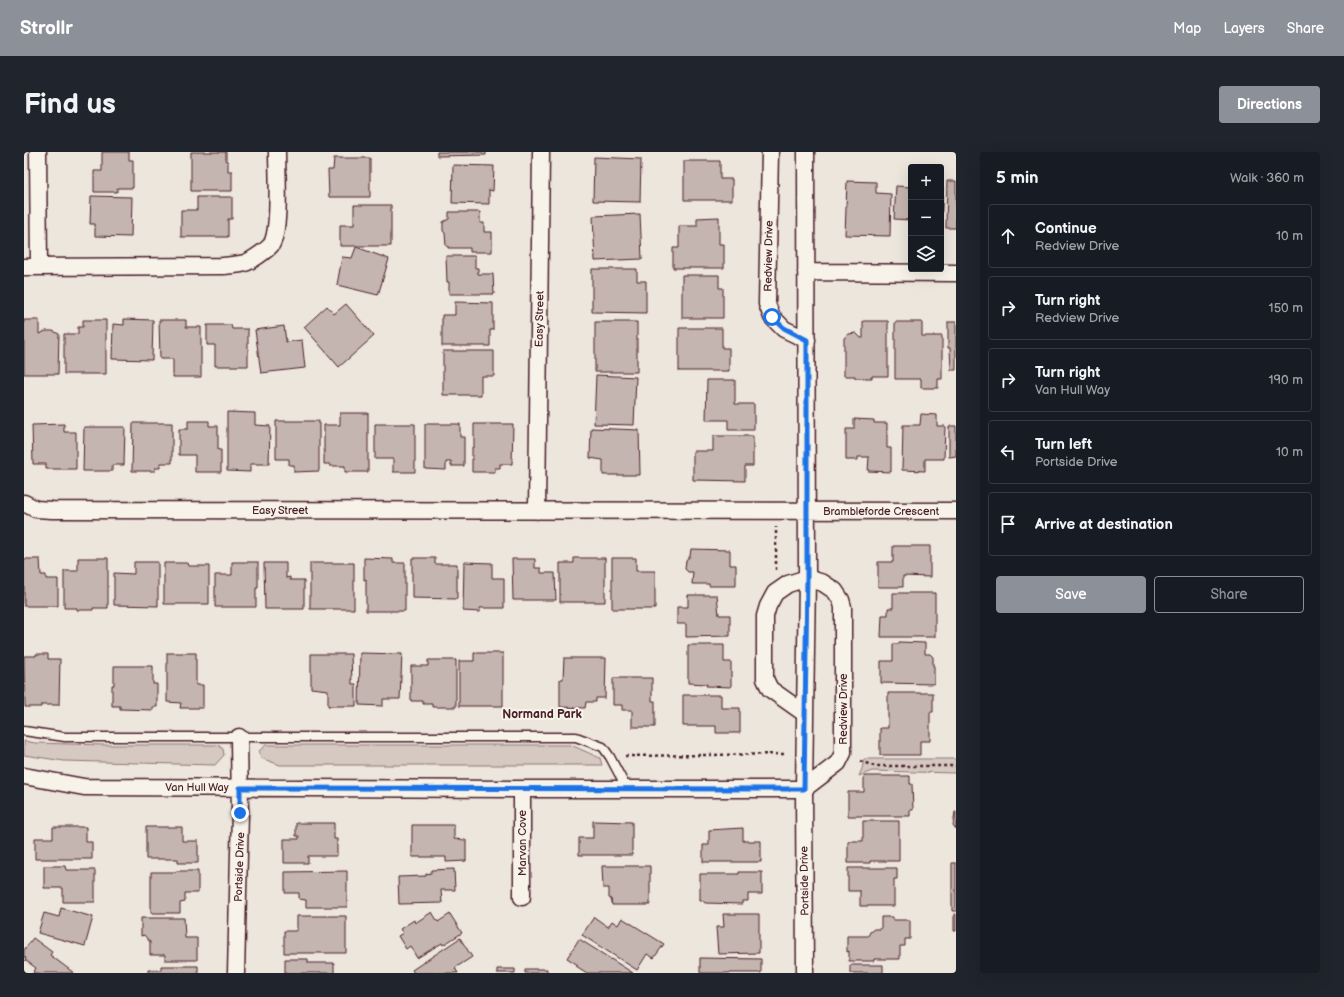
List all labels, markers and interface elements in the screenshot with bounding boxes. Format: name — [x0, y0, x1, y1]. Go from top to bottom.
text: Strollr — [20, 17, 73, 40]
text: Map — [1173, 20, 1201, 37]
text: Layers — [1223, 20, 1265, 37]
text: Share — [1287, 20, 1324, 37]
button: Directions — [1219, 86, 1320, 123]
text: Find us — [24, 88, 116, 121]
map controls — [908, 164, 944, 272]
button: + — [908, 164, 944, 200]
text: 5 min — [996, 168, 1039, 188]
text: Walk · 360 m — [1230, 170, 1304, 186]
button: − — [908, 200, 944, 236]
text: Continue — [1035, 219, 1097, 238]
street label: Redview Drive — [761, 220, 776, 292]
icon: ahead — [997, 225, 1019, 247]
text: 10 m — [1276, 228, 1303, 244]
button: layers — [908, 236, 944, 272]
text: Redview Drive — [1035, 238, 1119, 254]
street label: Easy Street — [533, 290, 547, 347]
text: Turn right — [1035, 291, 1100, 310]
icon: right — [997, 297, 1019, 319]
text: 150 m — [1269, 300, 1303, 316]
route start — [763, 308, 781, 326]
text: Redview Drive — [1035, 310, 1119, 326]
text: Turn right — [1035, 363, 1100, 382]
icon: right — [997, 369, 1019, 391]
text: 190 m — [1269, 372, 1303, 388]
text: Van Hull Way — [1035, 382, 1110, 398]
text: Turn left — [1035, 435, 1092, 454]
icon: left — [997, 441, 1019, 463]
text: 10 m — [1276, 444, 1303, 460]
text: Portside Drive — [1035, 454, 1117, 470]
street label: Easy Street — [252, 504, 309, 517]
street label: Brambleforde Crescent — [823, 505, 940, 518]
icon: arrive — [997, 513, 1019, 535]
text: Arrive at destination — [1035, 515, 1173, 534]
button: Save — [996, 576, 1146, 613]
button: Share — [1154, 576, 1304, 613]
street label: Redview Drive — [837, 673, 850, 745]
district label: Normand Park — [502, 707, 583, 722]
street label: Van Hull Way — [165, 781, 229, 794]
route end — [231, 804, 249, 822]
street label: Marvan Cove — [516, 810, 529, 876]
street label: Portside Drive — [232, 831, 247, 902]
street label: Portside Drive — [797, 846, 812, 916]

